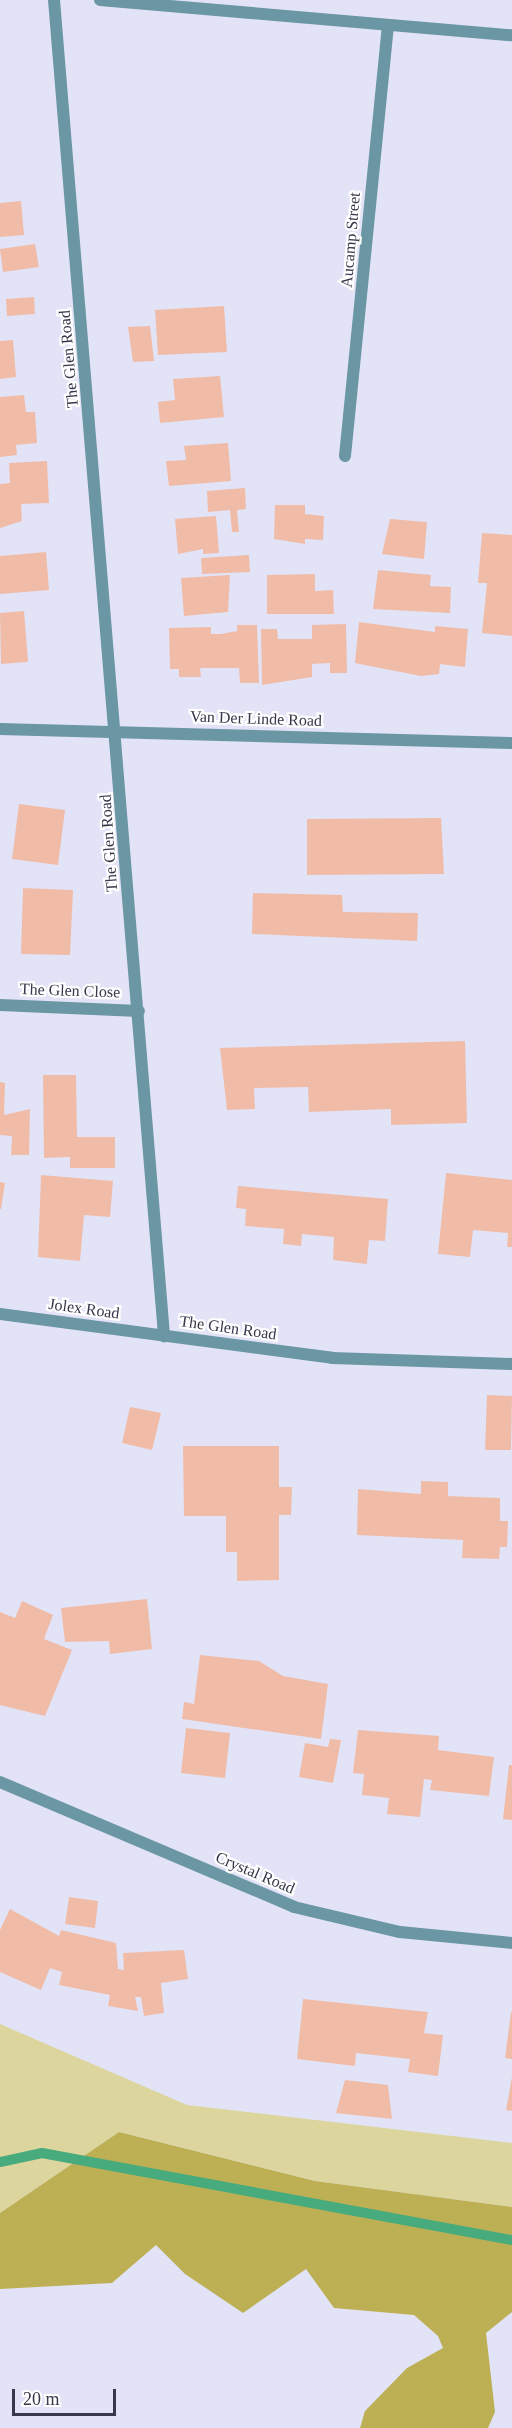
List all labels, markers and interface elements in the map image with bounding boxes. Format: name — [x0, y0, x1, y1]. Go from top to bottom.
street label: Aucamp Street — [337, 192, 365, 288]
street label: The Glen Road — [55, 309, 83, 409]
street label: Van Der Linde Road — [190, 707, 322, 731]
street label: The Glen Road — [96, 794, 122, 892]
street label: The Glen Close — [19, 980, 121, 1002]
street label: Jolex Road — [47, 1295, 121, 1323]
street label: The Glen Road — [178, 1312, 278, 1344]
street label: Crystal Road — [213, 1848, 297, 1898]
scale bar — [15, 2377, 118, 2415]
text: 20 m — [23, 2389, 60, 2409]

